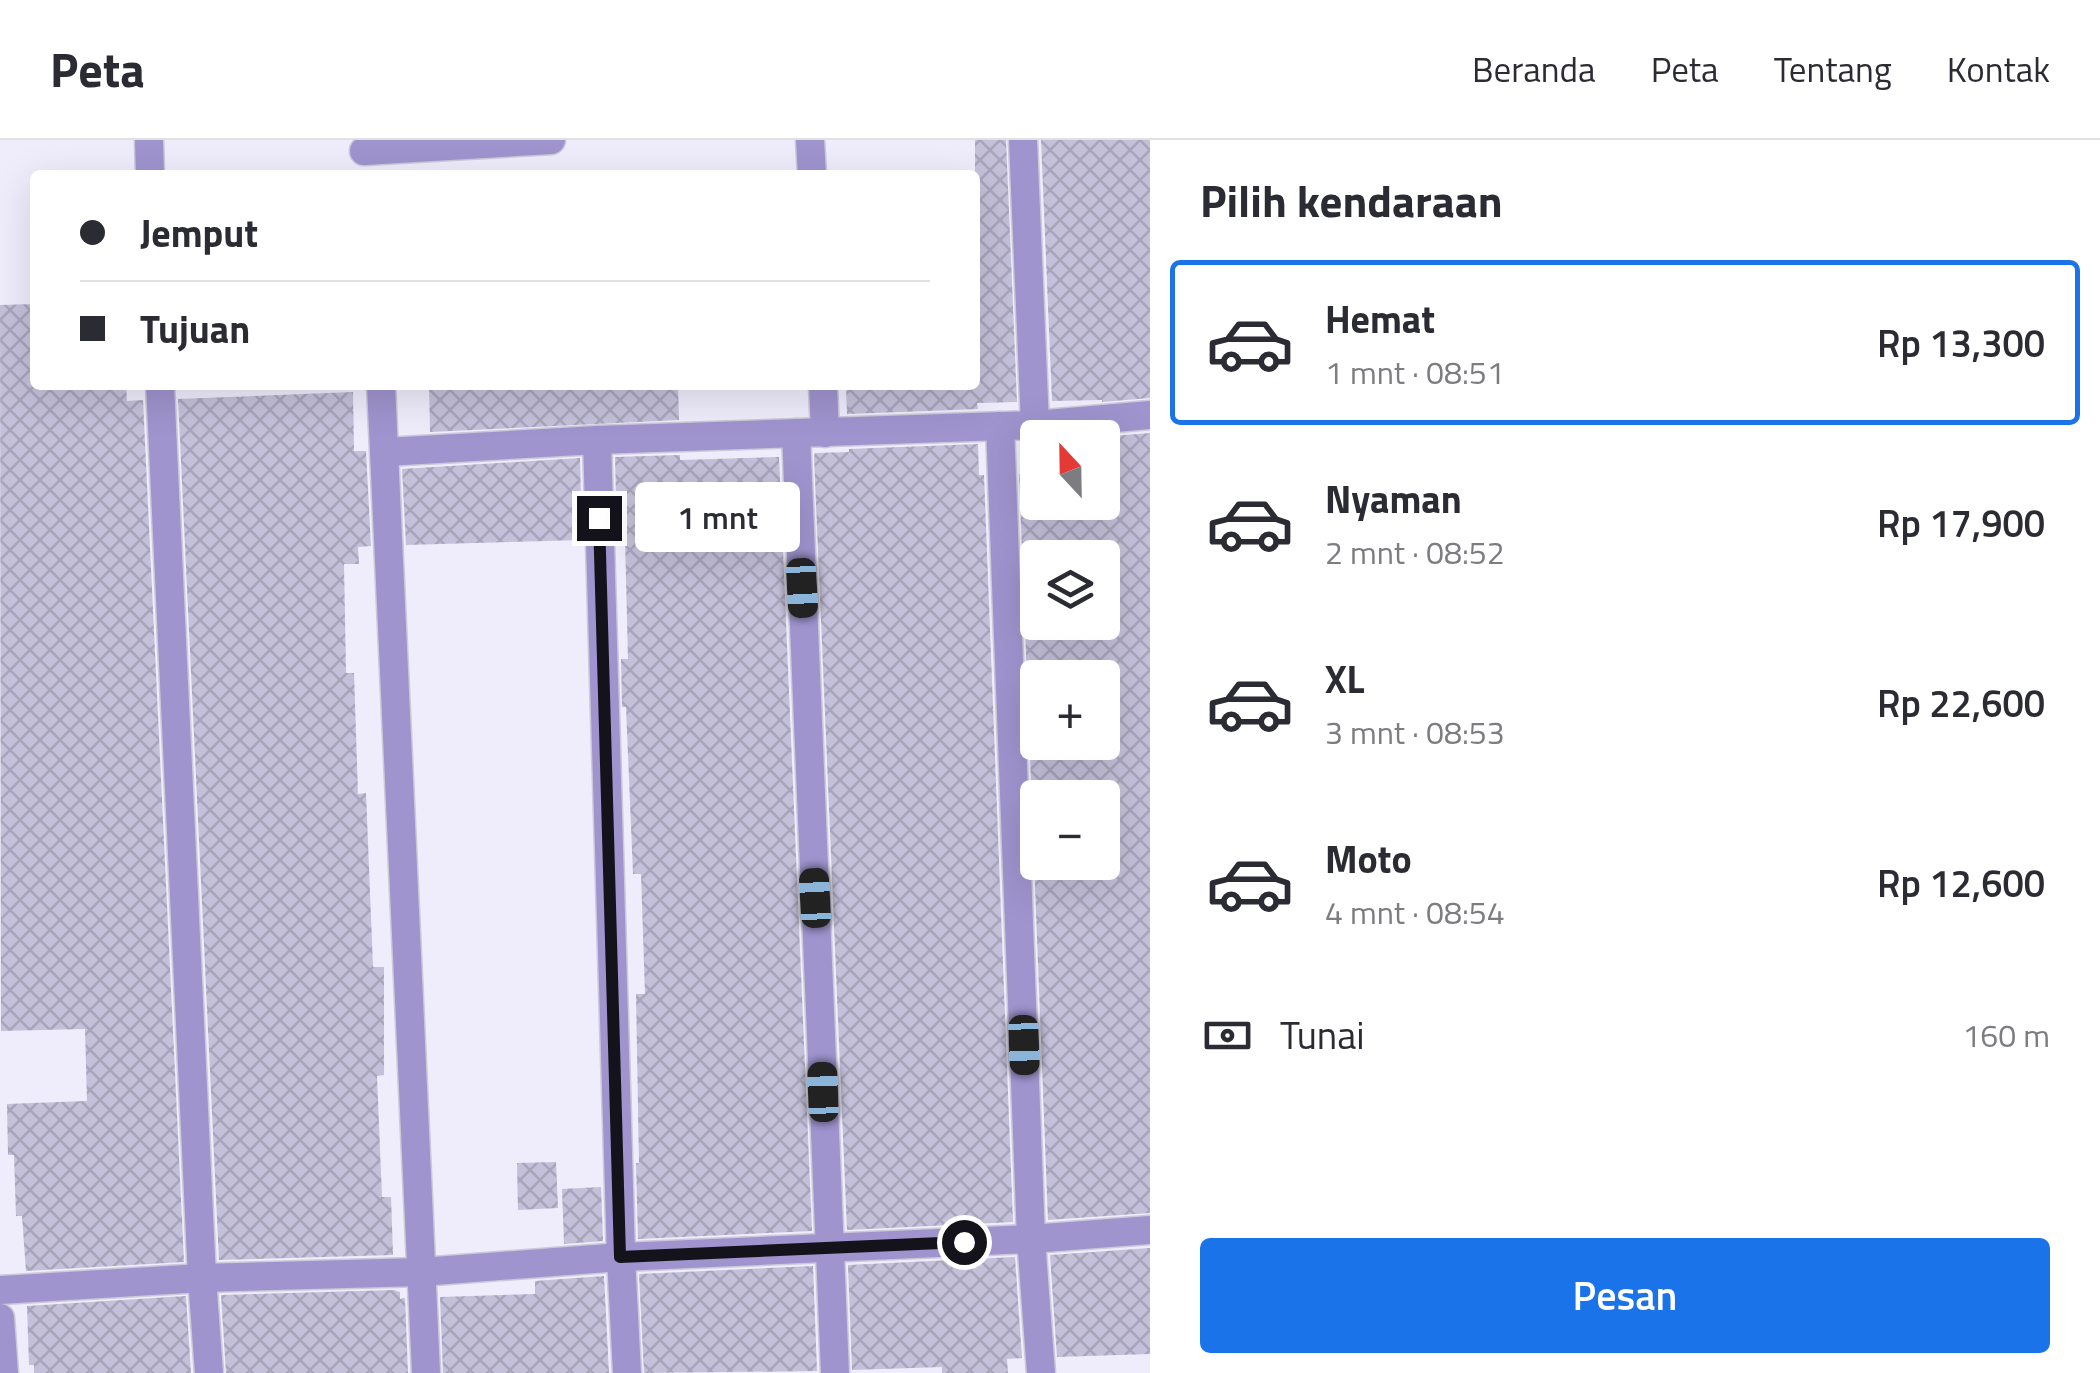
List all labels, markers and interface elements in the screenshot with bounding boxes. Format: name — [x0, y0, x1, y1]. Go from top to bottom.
text: Peta — [50, 33, 145, 106]
text: Beranda — [1472, 42, 1596, 96]
text: Peta — [1651, 42, 1719, 96]
text: Tentang — [1774, 42, 1892, 96]
text: Kontak — [1947, 42, 2050, 96]
text: Pilih kendaraan — [1200, 166, 1503, 234]
text: Jemput — [140, 204, 258, 262]
text: Hemat — [1325, 290, 1435, 348]
icon: car — [1205, 298, 1295, 388]
text: Tujuan — [140, 300, 250, 358]
text: Rp 13,300 — [1877, 314, 2045, 372]
text: 1 mnt · 08:51 — [1325, 348, 1505, 396]
north arrow — [1020, 420, 1120, 520]
map controls — [1020, 420, 1120, 880]
text: Nyaman — [1325, 470, 1462, 528]
icon: car — [1205, 478, 1295, 568]
callout: 1 mnt — [634, 483, 799, 553]
text: 1 mnt — [677, 493, 758, 541]
text: Rp 17,900 — [1877, 494, 2045, 552]
route end — [577, 496, 622, 541]
text: 2 mnt · 08:52 — [1325, 528, 1505, 576]
button: layers — [1020, 540, 1120, 640]
car — [785, 557, 819, 619]
text: XL — [1325, 650, 1365, 708]
icon: car — [1205, 658, 1295, 748]
button: + — [1020, 660, 1120, 760]
text: Rp 22,600 — [1877, 674, 2045, 732]
text: 3 mnt · 08:53 — [1325, 708, 1505, 756]
button: − — [1020, 780, 1120, 880]
text: Moto — [1325, 830, 1412, 888]
icon: car — [1205, 838, 1295, 928]
text: Rp 12,600 — [1877, 854, 2045, 912]
car — [798, 867, 832, 929]
text: 4 mnt · 08:54 — [1325, 888, 1505, 936]
text: Tunai — [1280, 1006, 1365, 1064]
icon: cash — [1200, 1008, 1255, 1063]
text: 160 m — [1962, 1011, 2050, 1059]
car — [1008, 1014, 1040, 1076]
car — [807, 1061, 839, 1123]
route start — [942, 1220, 987, 1265]
button: Pesan — [1200, 1238, 2050, 1353]

